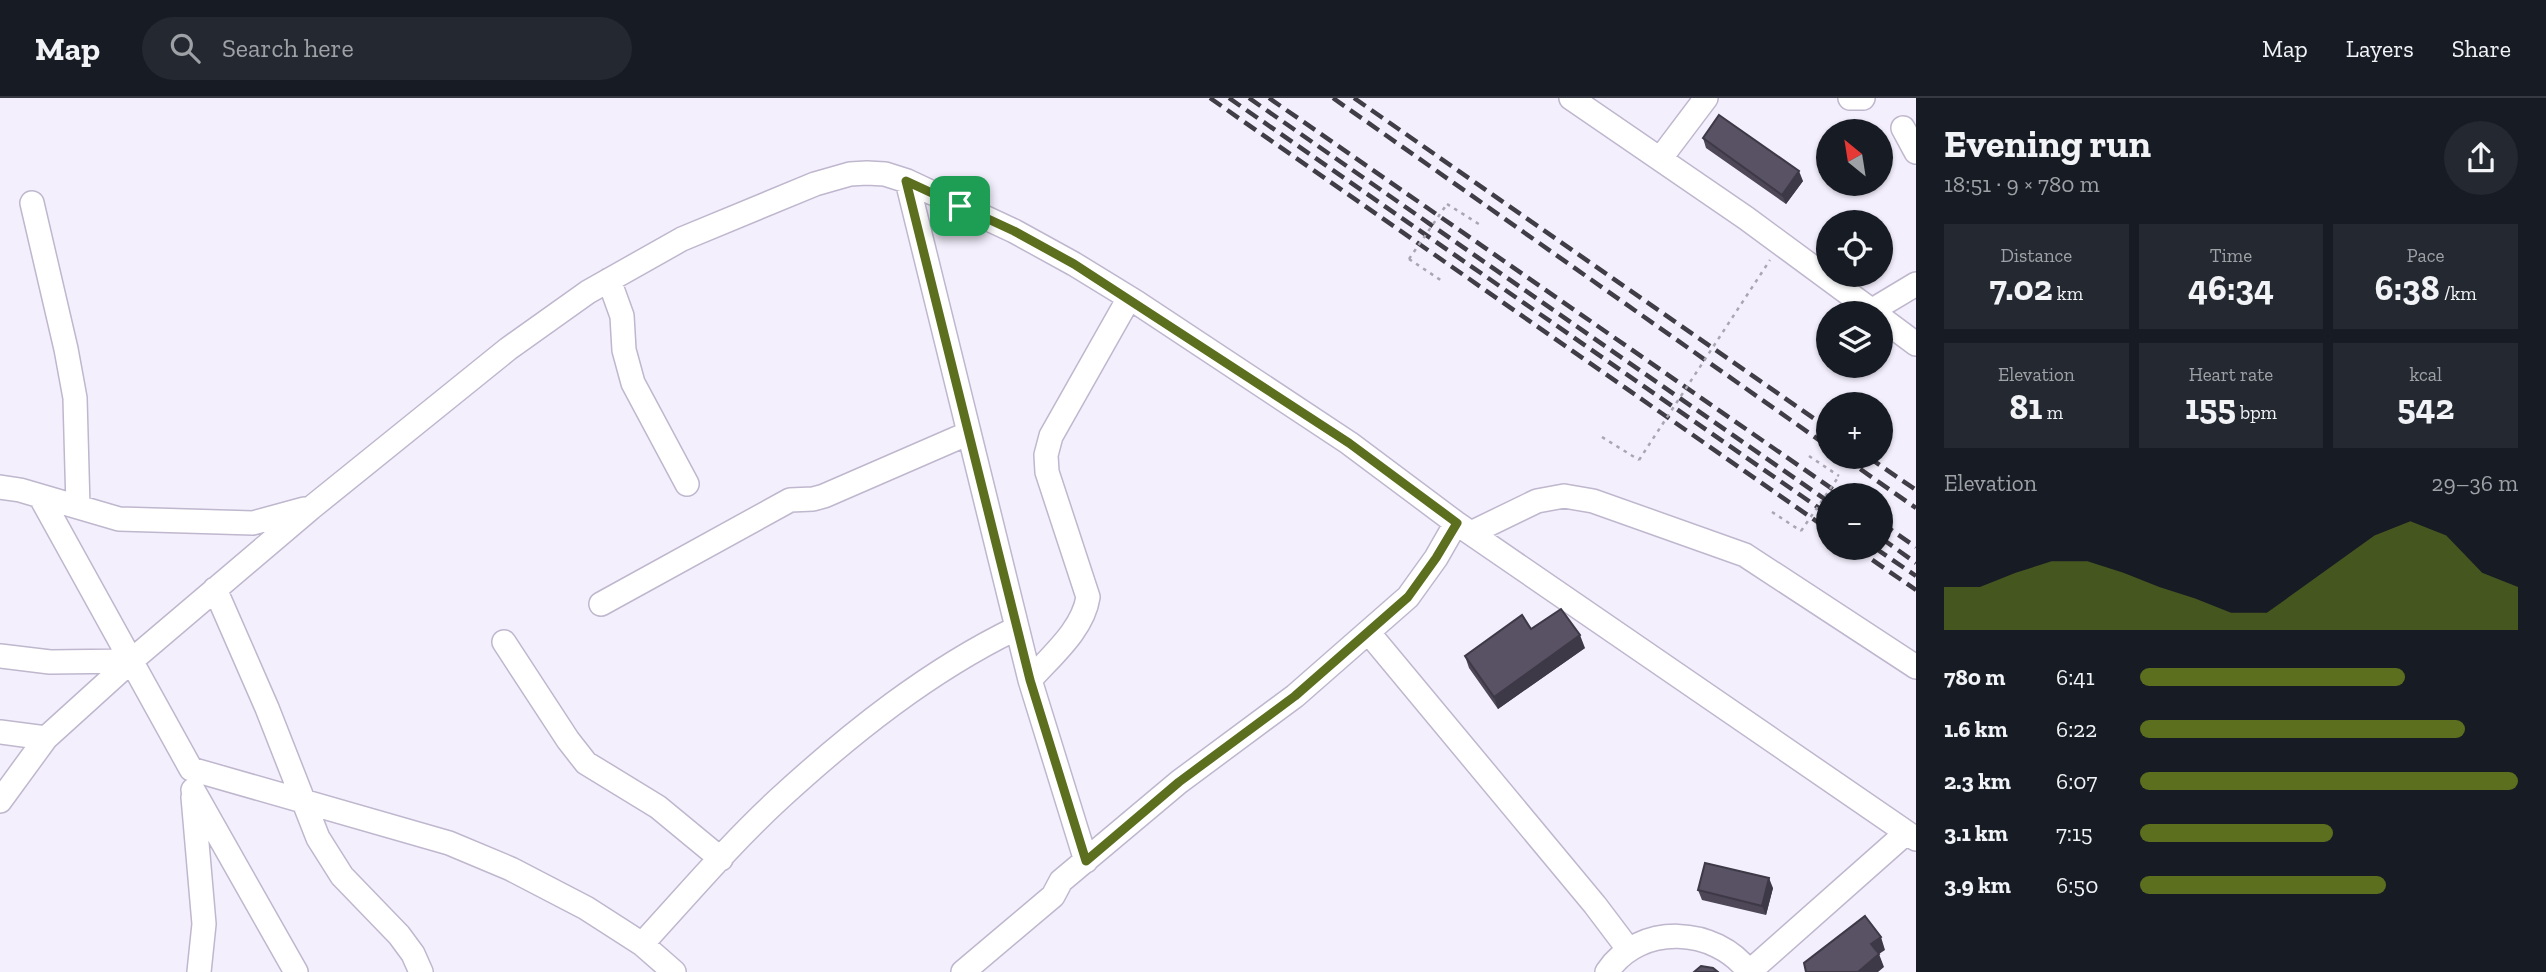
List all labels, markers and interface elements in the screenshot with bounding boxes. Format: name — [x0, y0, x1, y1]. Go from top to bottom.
search box — [142, 17, 632, 80]
text: Map — [35, 29, 100, 68]
icon: search — [166, 29, 204, 67]
text: Search here — [222, 32, 354, 64]
text: Map — [2262, 34, 2308, 63]
text: Layers — [2346, 34, 2414, 63]
text: Share — [2452, 34, 2511, 63]
north arrow — [1816, 119, 1894, 196]
map controls — [1816, 119, 1893, 560]
text: Evening run — [1944, 121, 2151, 167]
button: share — [2444, 121, 2518, 195]
text: 18:51 · 9 × 780 m — [1944, 170, 2100, 198]
pin — [930, 176, 990, 236]
icon: arrive — [941, 187, 979, 225]
button: locate — [1816, 210, 1893, 287]
text: Distance — [2000, 244, 2072, 267]
text: Time — [2210, 244, 2252, 267]
text: Pace — [2407, 244, 2445, 267]
text: 7.02 — [1990, 267, 2053, 309]
text: 46:34 — [2188, 267, 2274, 309]
text: 6:38 — [2375, 267, 2440, 309]
text: km — [2053, 282, 2083, 305]
text: /km — [2440, 282, 2477, 305]
button: layers — [1816, 301, 1893, 378]
text: Elevation — [1998, 363, 2075, 386]
text: Heart rate — [2189, 363, 2273, 386]
text: kcal — [2409, 363, 2442, 386]
text: 81 — [2009, 386, 2042, 428]
text: 155 — [2185, 386, 2236, 428]
text: 542 — [2397, 386, 2454, 428]
button: + — [1816, 392, 1893, 469]
text: m — [2042, 401, 2063, 424]
text: bpm — [2236, 401, 2277, 424]
text: Elevation — [1944, 469, 2037, 497]
text: 29–36 m — [2432, 469, 2518, 497]
button: − — [1816, 483, 1893, 560]
text: 780 m — [1944, 663, 2005, 691]
text: 6:41 — [2056, 663, 2095, 691]
text: 1.6 km — [1944, 715, 2008, 743]
text: 6:22 — [2056, 715, 2097, 743]
text: 2.3 km — [1944, 767, 2011, 795]
text: 6:07 — [2056, 767, 2097, 795]
text: 3.1 km — [1944, 819, 2008, 847]
text: 7:15 — [2056, 819, 2093, 847]
text: 3.9 km — [1944, 871, 2011, 899]
text: 6:50 — [2056, 871, 2098, 899]

